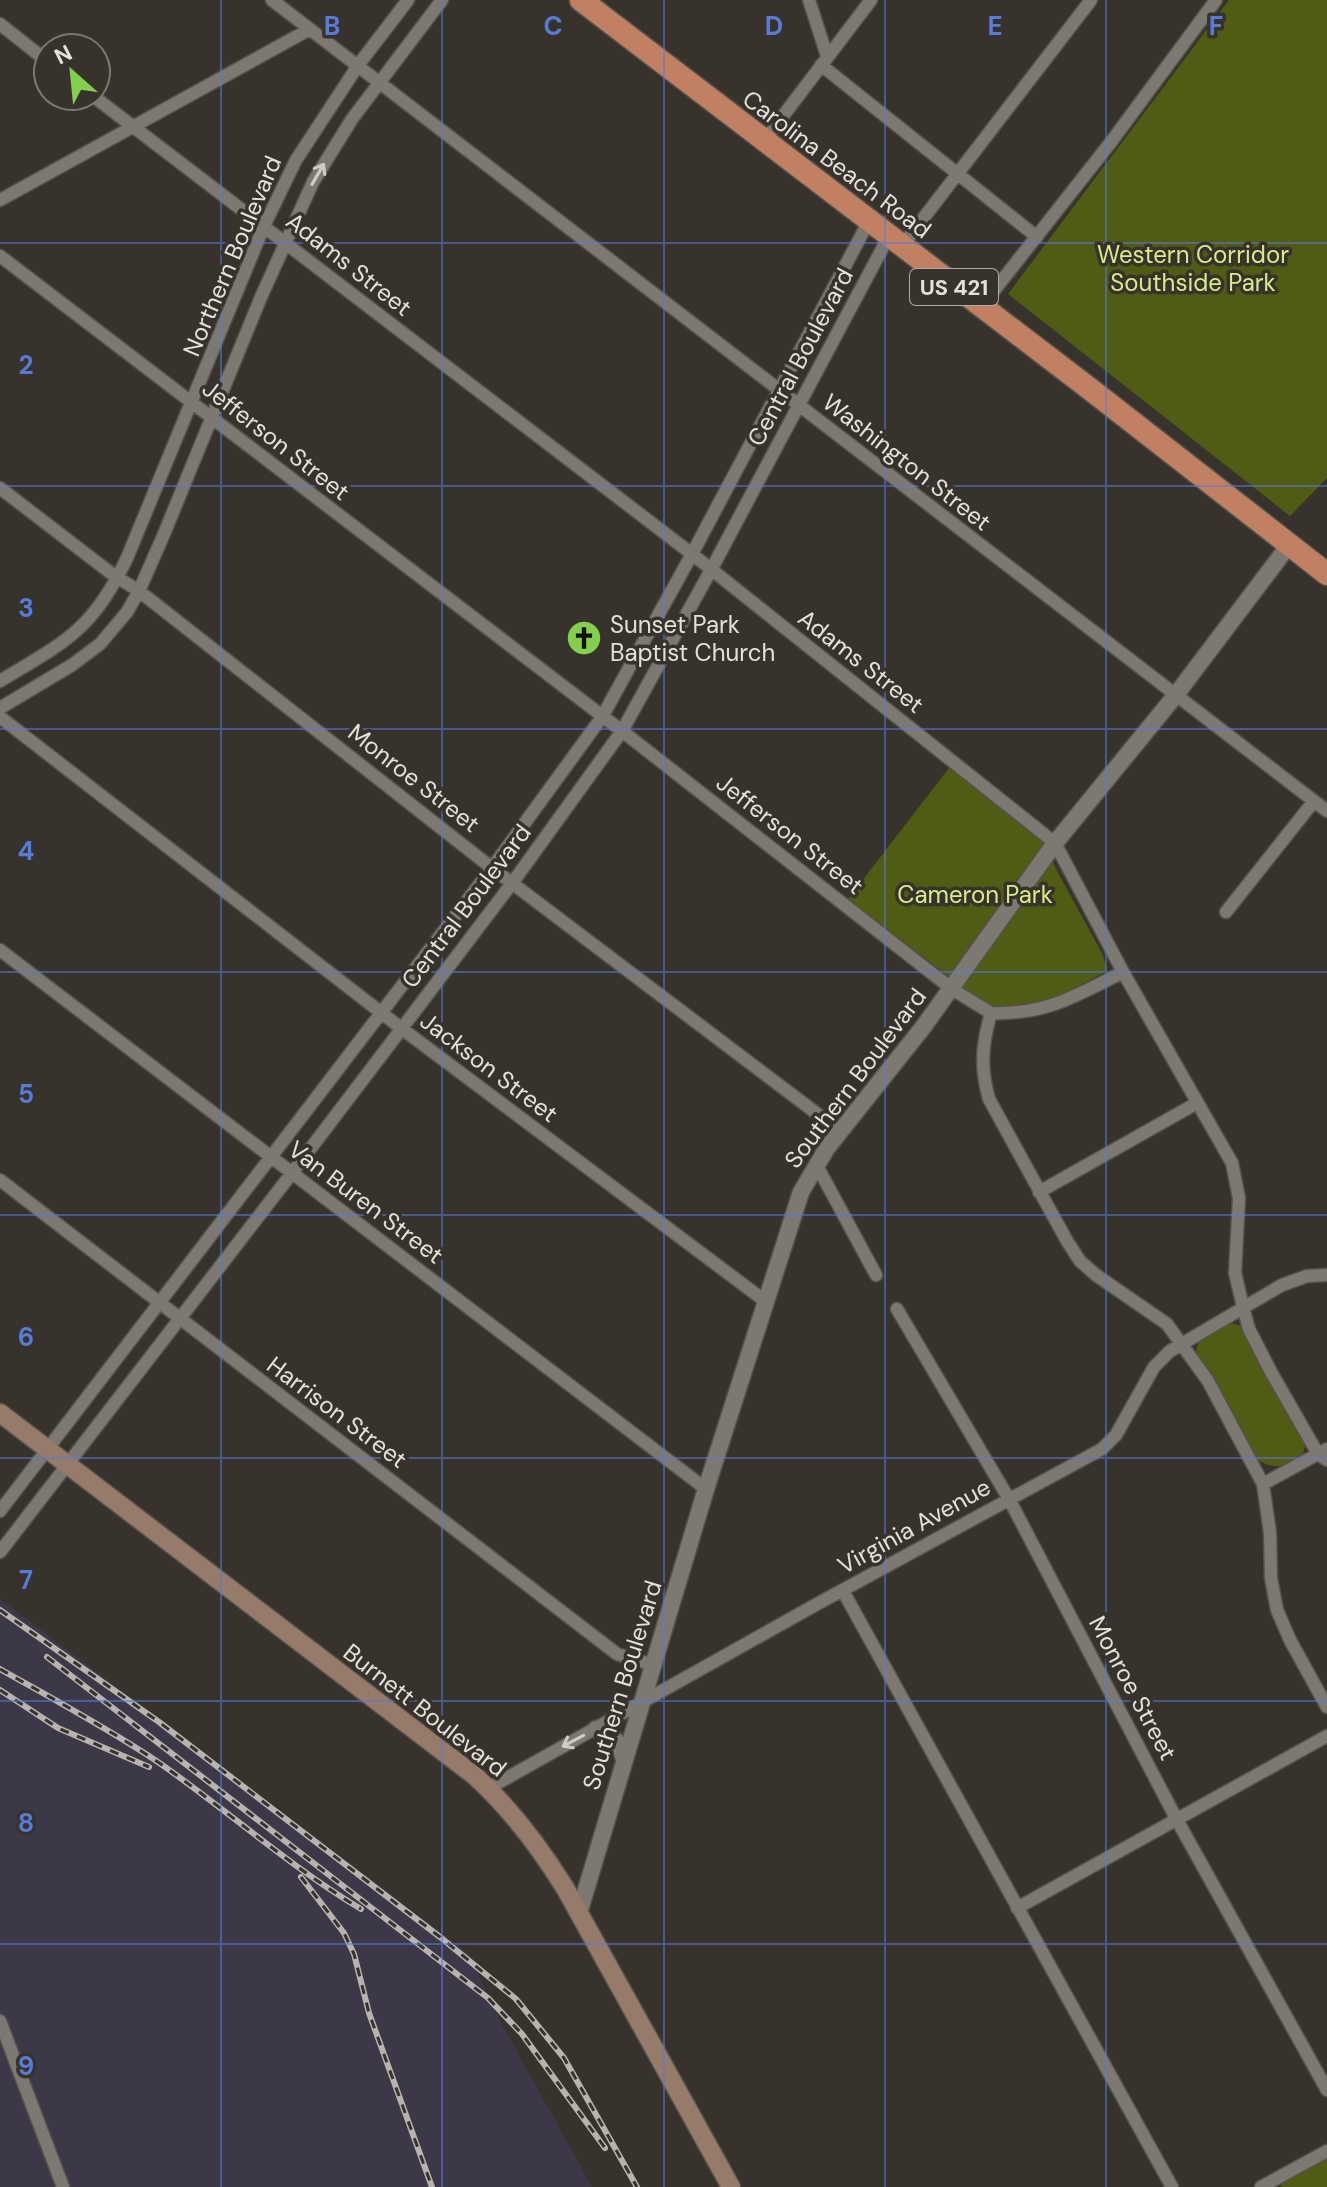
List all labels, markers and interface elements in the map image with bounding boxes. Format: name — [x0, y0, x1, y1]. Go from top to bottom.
text: B — [324, 9, 340, 43]
text: C — [543, 9, 563, 43]
text: D — [765, 9, 783, 43]
text: E — [987, 9, 1003, 43]
text: F — [1209, 9, 1223, 43]
north arrow — [32, 32, 112, 112]
text: N — [49, 38, 77, 71]
street label: Carolina Beach Road — [737, 83, 937, 245]
street label: Northern Boulevard — [176, 151, 288, 361]
one-way arrow — [310, 163, 326, 186]
street label: Adams Street — [280, 205, 418, 323]
park label: Western Corridor Southside Park — [1097, 239, 1289, 298]
street label: Central Boulevard — [740, 263, 860, 451]
road number: US 421 — [910, 269, 998, 305]
text: 2 — [18, 348, 34, 382]
street label: Jefferson Street — [196, 373, 356, 507]
street label: Washington Street — [817, 387, 997, 537]
text: 3 — [18, 591, 34, 625]
street label: Adams Street — [792, 602, 930, 720]
place label: Sunset Park Baptist Church — [610, 609, 775, 668]
church icon: Sunset Park Baptist Church — [565, 619, 603, 657]
street label: Monroe Street — [342, 717, 486, 839]
street label: Jefferson Street — [710, 767, 870, 901]
street label: Central Boulevard — [394, 818, 538, 994]
text: 4 — [18, 834, 34, 868]
park label: Cameron Park — [897, 879, 1053, 910]
street label: Southern Boulevard — [777, 982, 933, 1174]
street label: Jackson Street — [414, 1005, 564, 1129]
text: 5 — [18, 1077, 34, 1111]
street label: Van Buren Street — [282, 1134, 450, 1270]
text: 6 — [18, 1320, 34, 1354]
street label: Harrison Street — [261, 1349, 413, 1475]
street label: Virginia Avenue — [832, 1471, 996, 1581]
text: 7 — [19, 1563, 33, 1597]
street label: Southern Boulevard — [575, 1577, 669, 1793]
street label: Monroe Street — [1082, 1611, 1184, 1765]
street label: Burnett Boulevard — [337, 1637, 513, 1783]
one-way arrow — [561, 1734, 585, 1750]
text: 8 — [18, 1806, 34, 1840]
text: 9 — [18, 2049, 34, 2083]

